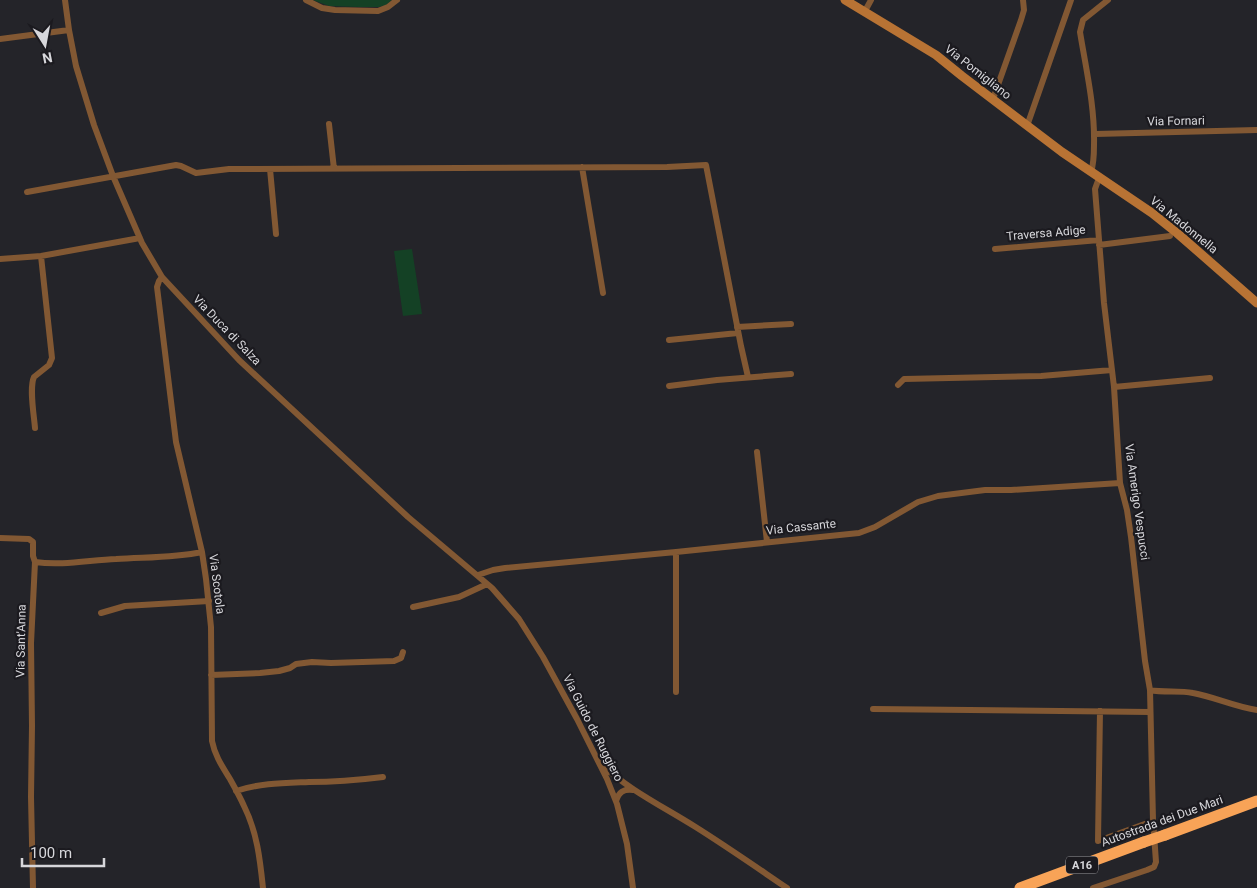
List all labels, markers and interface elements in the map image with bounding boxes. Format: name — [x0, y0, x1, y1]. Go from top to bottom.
north arrow — [20, 20, 70, 70]
street label: Via Pomigliano — [942, 42, 1014, 102]
text: N — [41, 49, 54, 67]
street label: Via Fornari — [1147, 113, 1205, 129]
street label: Via Madonnella — [1147, 194, 1221, 256]
street label: Traversa Adige — [1006, 223, 1086, 243]
street label: Via Duca di Salza — [190, 292, 264, 368]
street label: Via Amerigo Vespucci — [1122, 443, 1152, 561]
street label: Via Cassante — [765, 516, 837, 538]
street label: Via Scotola — [206, 553, 228, 615]
street label: Via Sant'Anna — [13, 604, 29, 678]
street label: Via Guido de Ruggiero — [560, 672, 626, 784]
street label: Autostrada dei Due Mari — [1099, 792, 1225, 850]
scale bar — [22, 836, 105, 868]
text: 100 m — [30, 844, 72, 862]
road number: A16 — [1066, 856, 1098, 874]

